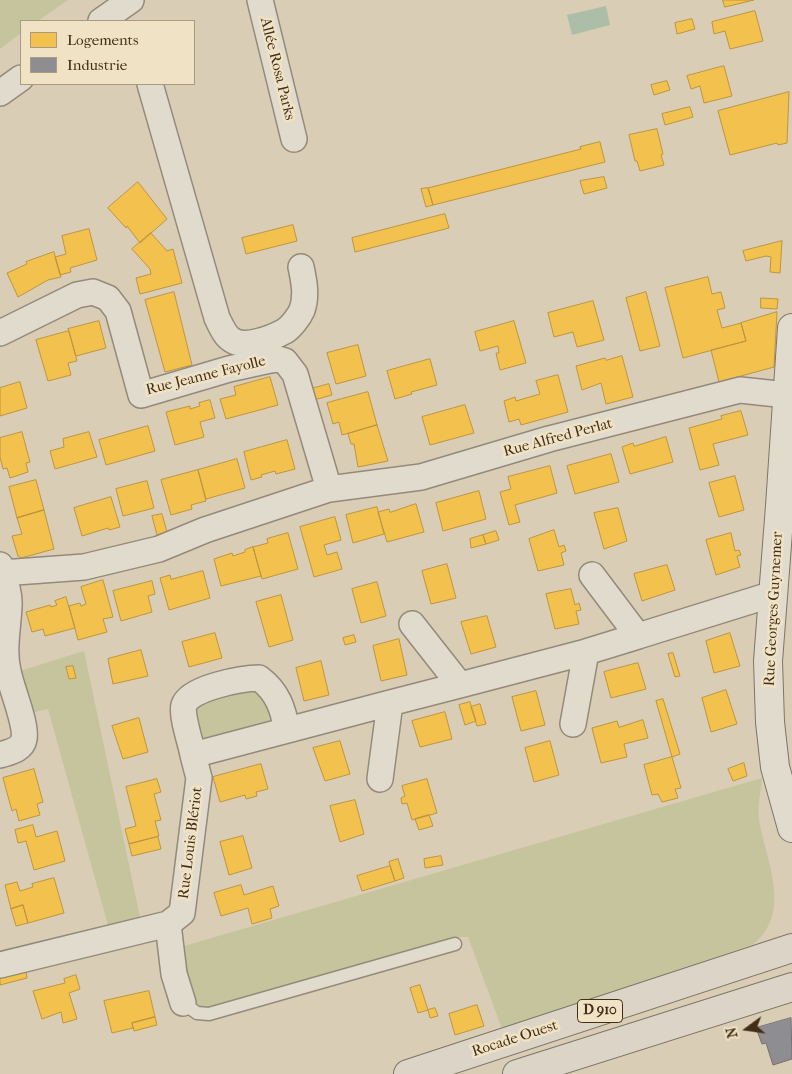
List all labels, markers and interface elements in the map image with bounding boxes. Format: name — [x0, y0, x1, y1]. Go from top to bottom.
street label: Allée Rosa Parks — [256, 16, 298, 122]
legend — [20, 20, 195, 85]
text: Logements — [67, 31, 138, 49]
text: Industrie — [67, 56, 127, 74]
street label: Rue Jeanne Fayolle — [144, 352, 268, 400]
street label: Rue Alfred Perlat — [501, 415, 615, 461]
street label: Rue Georges Guynemer — [761, 531, 787, 687]
street label: Rue Louis Blériot — [175, 786, 207, 900]
road number: D 910 — [578, 999, 622, 1022]
north arrow — [722, 1004, 772, 1054]
street label: Rocade Ouest — [470, 1017, 560, 1061]
text: N — [722, 1026, 741, 1040]

